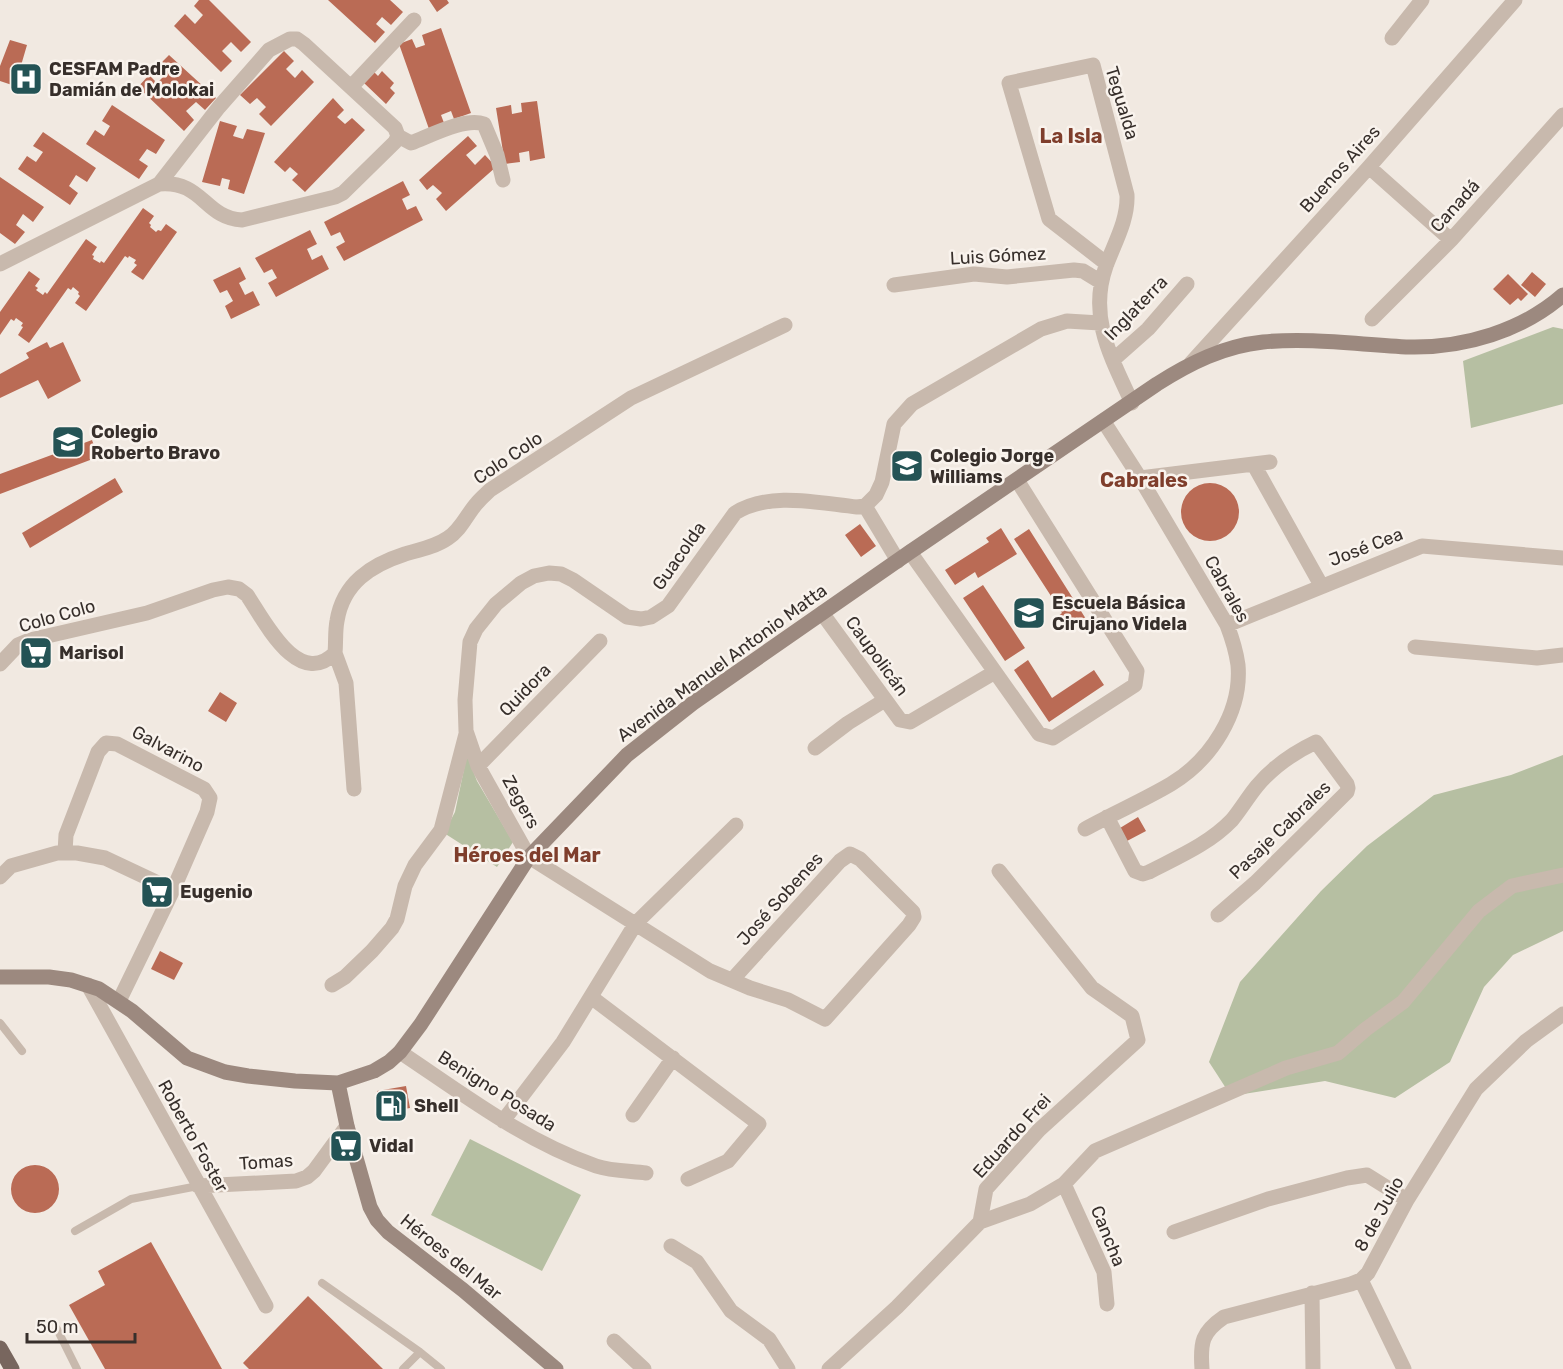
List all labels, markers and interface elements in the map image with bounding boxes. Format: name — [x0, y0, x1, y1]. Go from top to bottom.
place label: CESFAM Padre Damián de Molokai — [49, 58, 214, 101]
hospital icon: CESFAM Padre Damián de Molokai — [8, 61, 44, 97]
street label: Tegualda — [1100, 64, 1144, 142]
street label: Buenos Aires — [1295, 121, 1385, 217]
district label: La Isla — [1039, 124, 1103, 148]
street label: Canadá — [1426, 175, 1484, 237]
street label: Luis Gómez — [949, 242, 1047, 270]
street label: Inglaterra — [1100, 271, 1172, 345]
place label: Colegio Roberto Bravo — [91, 421, 220, 464]
school or university icon: Colegio Roberto Bravo — [50, 424, 86, 460]
street label: Colo Colo — [469, 427, 547, 489]
place label: Colegio Jorge Williams — [930, 445, 1054, 488]
school or university icon: Colegio Jorge Williams — [889, 448, 925, 484]
district label: Cabrales — [1100, 468, 1188, 492]
street label: Guacolda — [648, 518, 710, 594]
street label: José Cea — [1326, 523, 1406, 571]
street label: Cabrales — [1200, 552, 1254, 626]
street label: Avenida Manuel Antonio Matta — [613, 579, 831, 747]
place label: Escuela Básica Cirujano Videla — [1052, 592, 1187, 635]
street label: Colo Colo — [16, 595, 98, 637]
school or university icon: Escuela Básica Cirujano Videla — [1011, 595, 1047, 631]
street label: Caupolicán — [841, 612, 913, 700]
supermarket icon: Marisol — [18, 635, 54, 671]
place label: Marisol — [59, 642, 124, 664]
street label: Quidora — [494, 659, 556, 721]
street label: Galvarino — [128, 721, 208, 777]
street label: Zegers — [497, 772, 545, 832]
street label: Pasaje Cabrales — [1225, 776, 1335, 884]
district label: Héroes del Mar — [453, 843, 601, 867]
street label: José Sobenes — [732, 848, 828, 950]
supermarket icon: Eugenio — [139, 874, 175, 910]
place label: Eugenio — [180, 881, 253, 903]
street label: Benigno Posada — [434, 1046, 560, 1136]
street label: Roberto Foster — [153, 1076, 233, 1196]
fuel station icon: Shell — [373, 1088, 409, 1124]
street label: Eduardo Frei — [968, 1089, 1056, 1183]
place label: Shell — [414, 1095, 459, 1117]
supermarket icon: Vidal — [328, 1128, 364, 1164]
place label: Vidal — [369, 1135, 414, 1157]
street label: Tomas — [238, 1149, 294, 1175]
street label: 8 de Julio — [1349, 1173, 1409, 1255]
street label: Cancha — [1086, 1202, 1130, 1270]
street label: Héroes del Mar — [396, 1209, 506, 1305]
scale bar — [27, 1306, 135, 1344]
text: 50 m — [36, 1316, 79, 1338]

